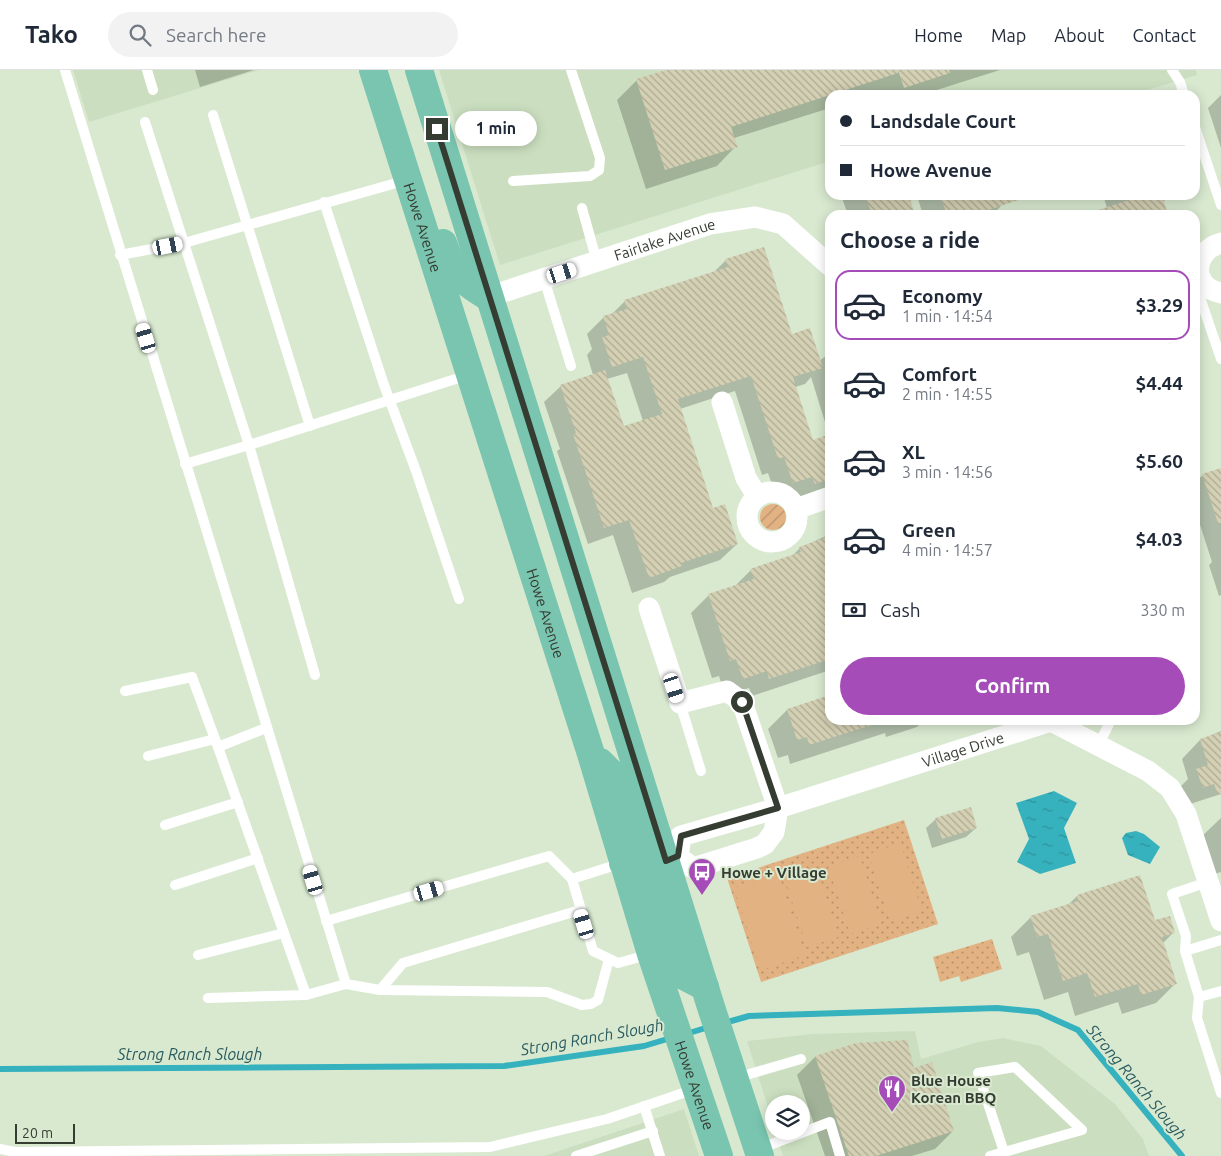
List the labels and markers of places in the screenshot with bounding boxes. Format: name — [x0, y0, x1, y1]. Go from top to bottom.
bus stop icon: Howe + Village — [687, 857, 717, 896]
place label: Howe + Village — [721, 864, 827, 881]
place label: Blue House Korean BBQ — [911, 1072, 997, 1106]
restaurant icon: Blue House Korean BBQ — [877, 1074, 907, 1113]

